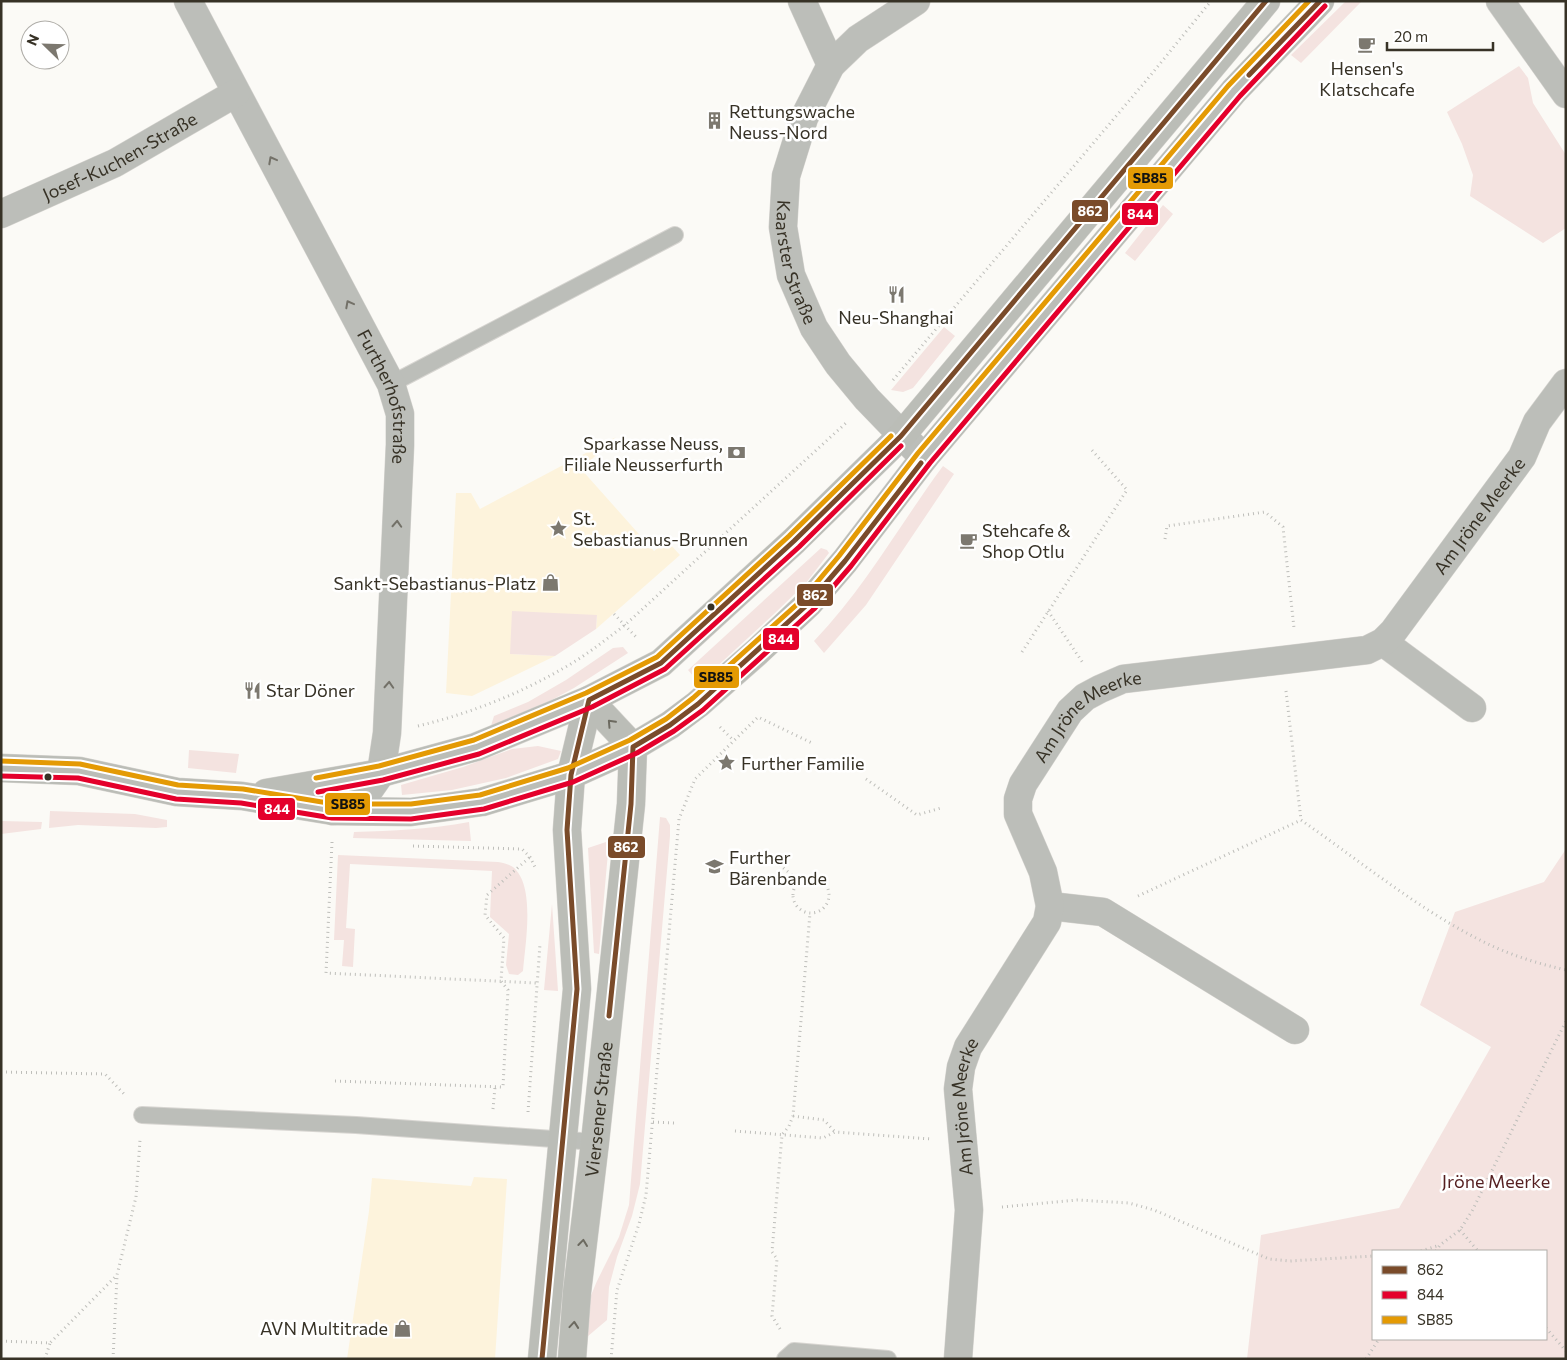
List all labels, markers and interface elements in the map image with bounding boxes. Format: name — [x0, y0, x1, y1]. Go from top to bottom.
north arrow — [20, 20, 70, 70]
scale bar — [1387, 20, 1493, 52]
text: 20 m — [1394, 27, 1428, 45]
text: N — [23, 32, 42, 48]
cafe icon: Hensen's Klatschcafe — [1357, 35, 1377, 55]
place label: Hensen's Klatschcafe — [1319, 57, 1415, 100]
place label: Rettungswache Neuss-Nord — [729, 100, 855, 143]
street label: Josef-Kuchen-Straße — [39, 107, 201, 205]
building icon: Rettungswache Neuss-Nord — [705, 111, 725, 131]
one-way arrow — [268, 157, 278, 166]
line badge: SB85 — [1127, 166, 1174, 190]
text: SB85 — [1133, 169, 1167, 186]
street label: Kaarster Straße — [772, 199, 822, 327]
line badge: 862 — [1071, 199, 1109, 223]
text: 862 — [1077, 202, 1103, 219]
line badge: 844 — [1121, 202, 1159, 226]
text: 844 — [1127, 205, 1153, 222]
restaurant icon: Neu-Shanghai — [886, 284, 906, 304]
one-way arrow — [345, 300, 355, 309]
place label: Neu-Shanghai — [838, 306, 954, 328]
street label: Furtherhofstraße — [353, 325, 411, 465]
place label: Sparkasse Neuss, Filiale Neusserfurth — [564, 432, 723, 475]
bank icon: Sparkasse Neuss, Filiale Neusserfurth — [727, 443, 747, 463]
street label: Am Jröne Meerke — [1428, 453, 1529, 578]
place label: St. Sebastianus-Brunnen — [573, 507, 748, 550]
place icon: St. Sebastianus-Brunnen — [549, 518, 569, 538]
place label: Stehcafe & Shop Otlu — [982, 519, 1071, 562]
one-way arrow — [391, 520, 402, 528]
cafe icon: Stehcafe & Shop Otlu — [958, 530, 978, 550]
place label: Sankt-Sebastianus-Platz — [334, 572, 536, 594]
shop icon: Sankt-Sebastianus-Platz — [540, 573, 560, 593]
line badge: 862 — [796, 583, 834, 607]
text: 862 — [802, 586, 828, 603]
unlabelled marker — [706, 602, 716, 612]
line badge: 844 — [762, 627, 800, 651]
text: 844 — [768, 630, 794, 647]
line badge: SB85 — [693, 665, 740, 689]
street label: Am Jröne Meerke — [1029, 666, 1143, 767]
text: SB85 — [699, 668, 733, 685]
place label: Star Döner — [266, 679, 355, 701]
restaurant icon: Star Döner — [242, 680, 262, 700]
one-way arrow — [384, 680, 395, 688]
one-way arrow — [608, 720, 617, 729]
place label: Further Familie — [741, 752, 865, 774]
place icon: Further Familie — [717, 753, 737, 773]
unlabelled marker — [43, 772, 53, 782]
line badge: SB85 — [324, 792, 371, 816]
text: SB85 — [331, 795, 365, 812]
line badge: 844 — [257, 797, 296, 821]
text: 844 — [264, 800, 290, 817]
line badge: 862 — [607, 835, 646, 859]
text: 862 — [613, 838, 639, 855]
place label: Further Bärenbande — [729, 846, 827, 889]
school or university icon: Further Bärenbande — [705, 857, 725, 877]
street label: Am Jröne Meerke — [946, 1033, 982, 1177]
street label: Viersener Straße — [580, 1041, 617, 1178]
park label: Jröne Meerke — [1442, 1170, 1550, 1192]
one-way arrow — [577, 1239, 588, 1247]
legend — [1372, 1250, 1547, 1340]
text: 862 — [1417, 1260, 1444, 1278]
text: 844 — [1417, 1285, 1444, 1303]
text: SB85 — [1417, 1310, 1453, 1328]
place label: AVN Multitrade — [260, 1317, 388, 1339]
shop icon: AVN Multitrade — [392, 1318, 412, 1338]
one-way arrow — [569, 1321, 580, 1329]

